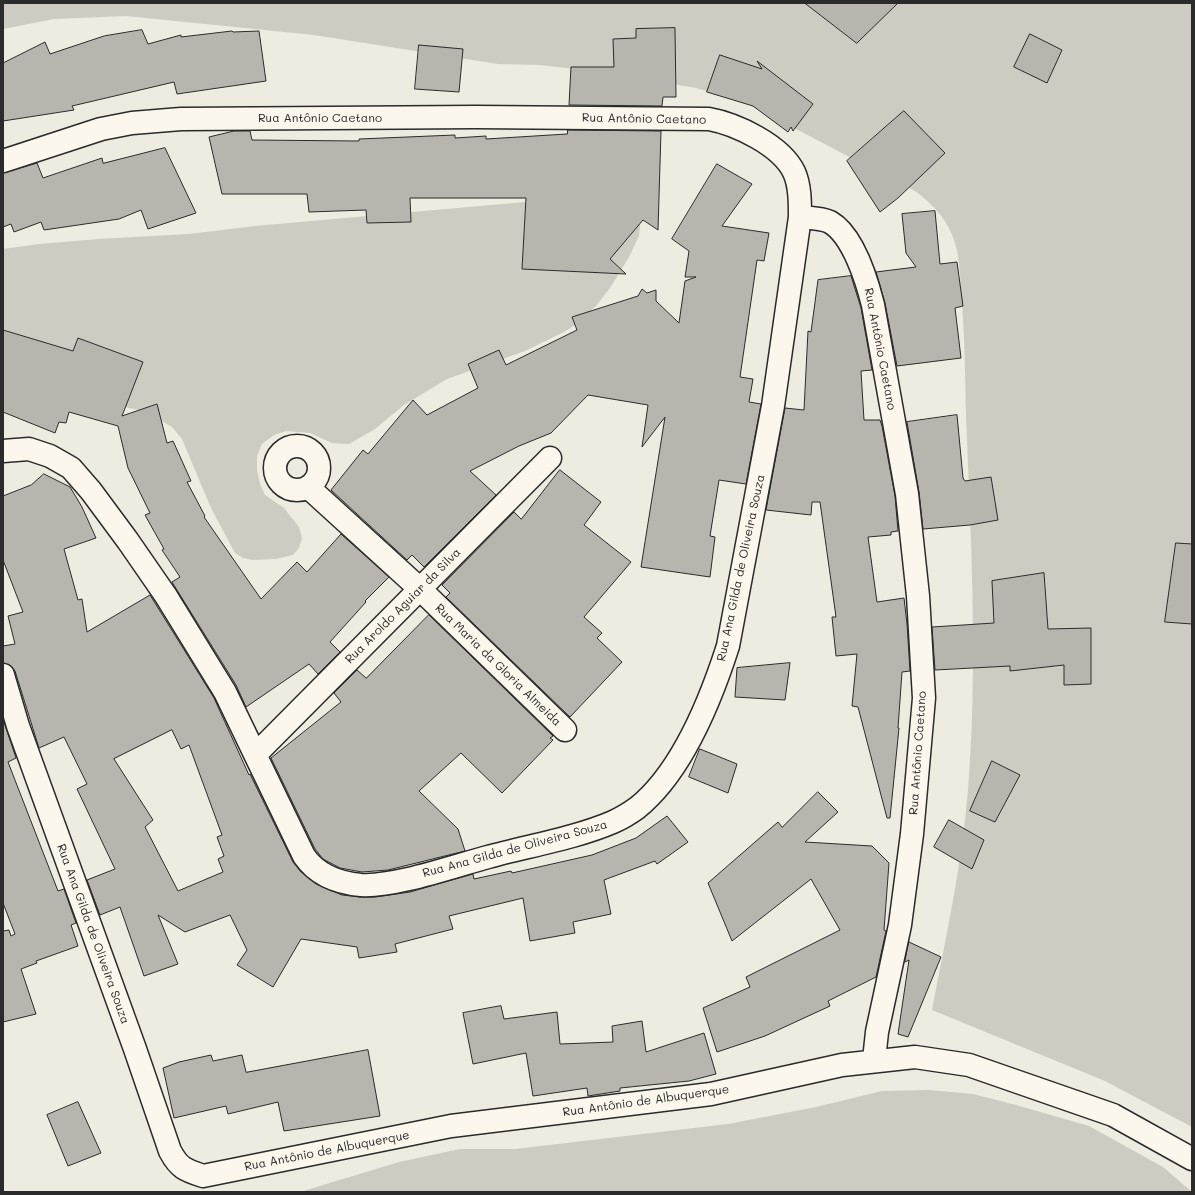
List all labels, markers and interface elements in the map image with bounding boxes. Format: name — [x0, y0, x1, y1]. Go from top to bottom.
street label: Rua Antônio Caetano — [258, 111, 382, 125]
street label: Rua Antônio Caetano — [582, 111, 706, 127]
street label: Rua Antônio Caetano — [861, 287, 899, 411]
street label: Rua Ana Gilda de Oliveira Souza — [714, 473, 768, 663]
street label: Rua Aroldo Aguiar da Silva — [342, 545, 464, 667]
street label: Rua Maria da Gloria Almeida — [432, 601, 564, 729]
street label: Rua Antônio Caetano — [906, 691, 930, 815]
street label: Rua Ana Gilda de Oliveira Souza — [421, 817, 609, 881]
street label: Rua Ana Gilda de Oliveira Souza — [54, 842, 132, 1026]
street label: Rua Antônio de Albuquerque — [562, 1082, 730, 1120]
street label: Rua Antônio de Albuquerque — [243, 1128, 411, 1174]

